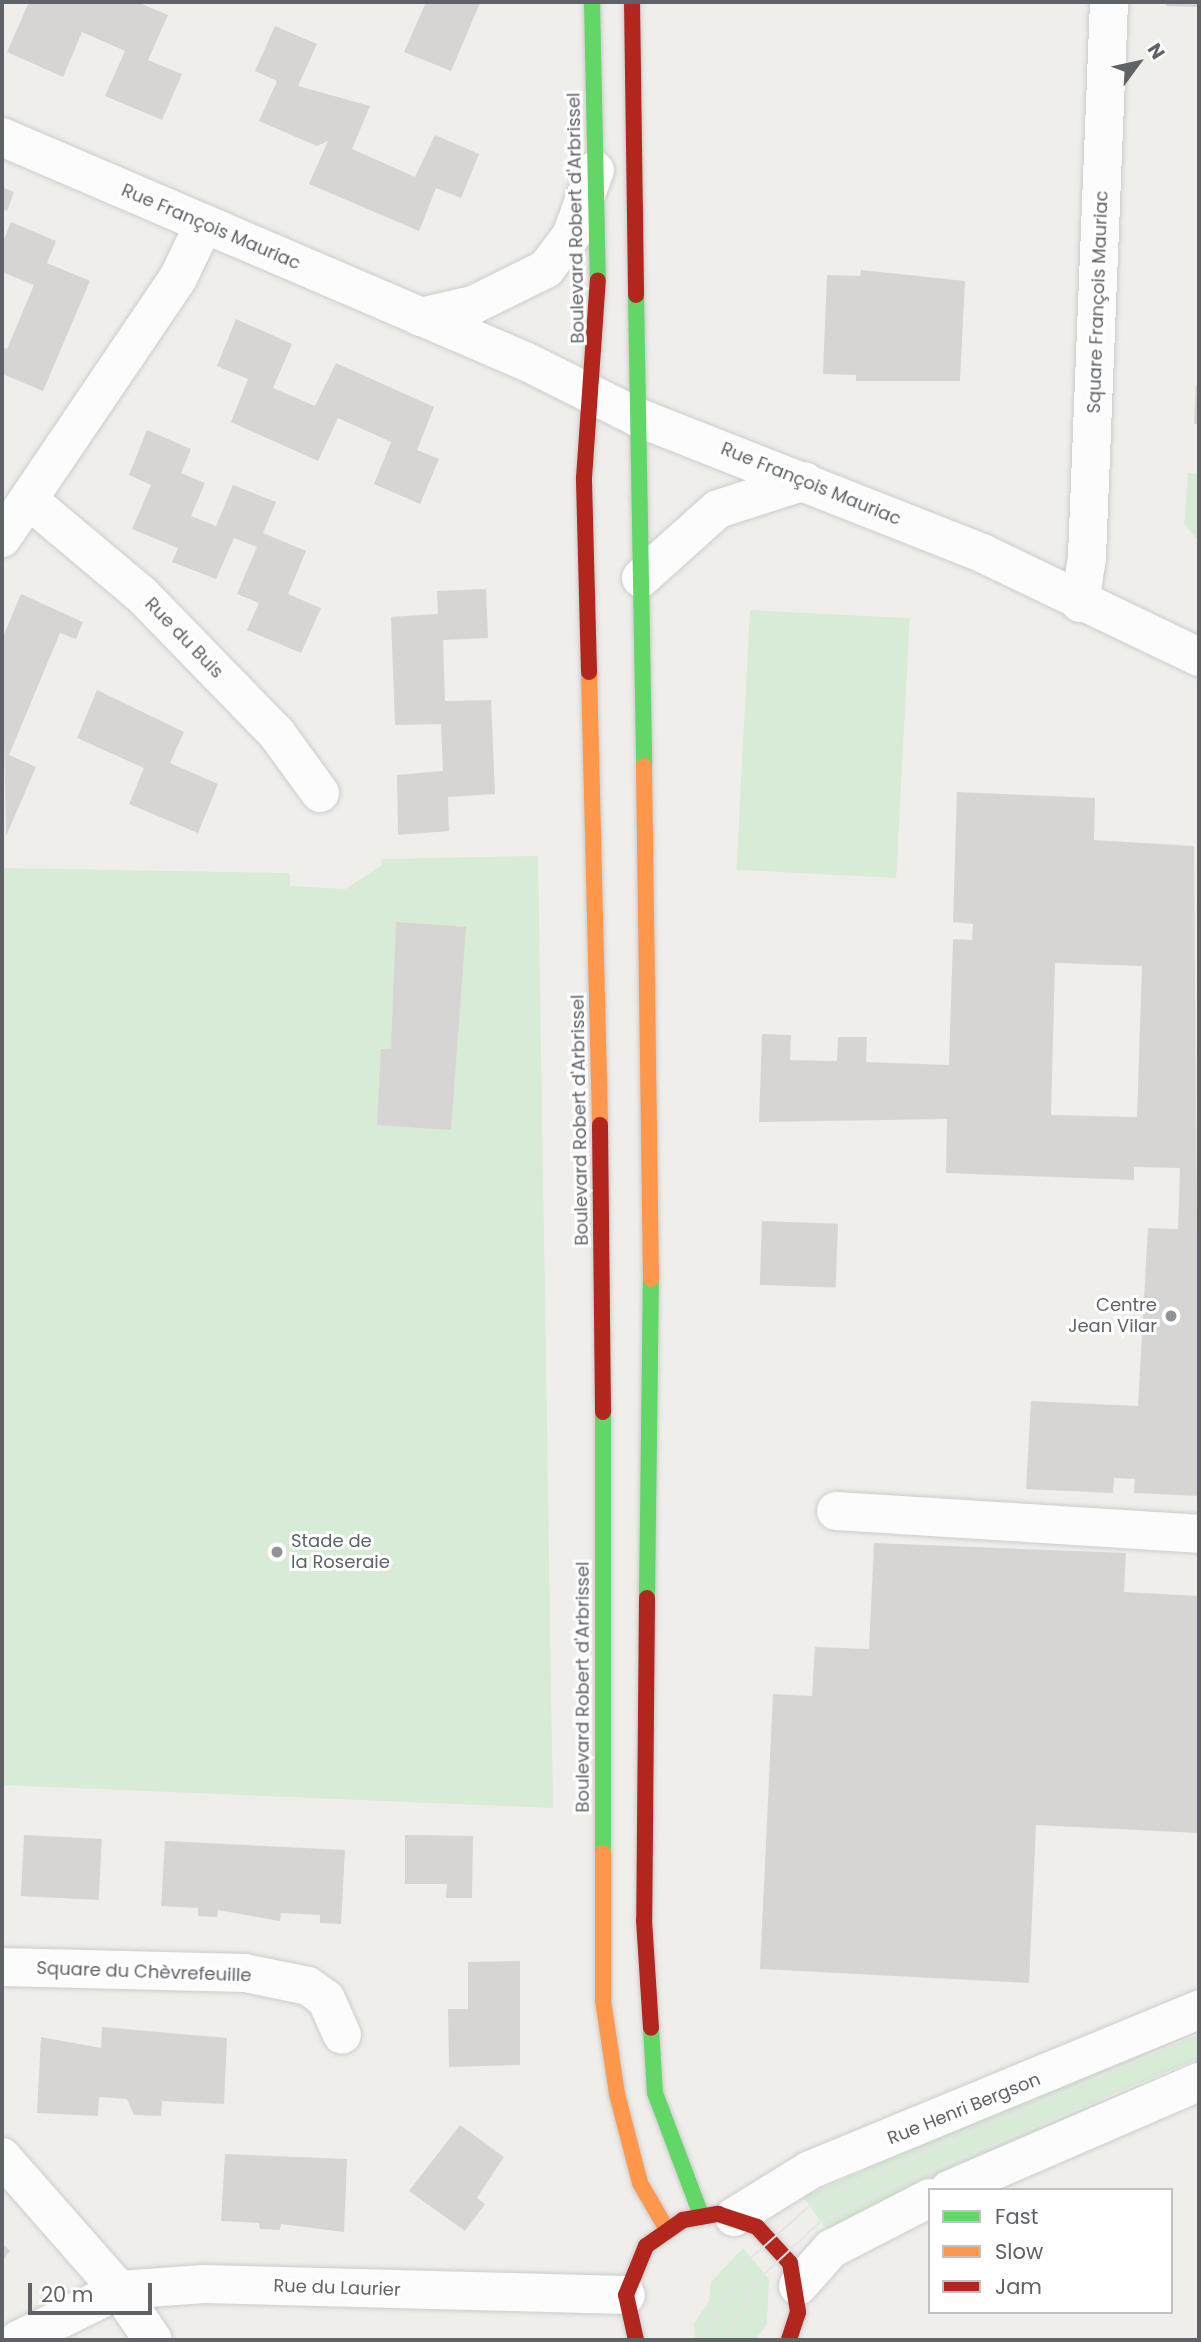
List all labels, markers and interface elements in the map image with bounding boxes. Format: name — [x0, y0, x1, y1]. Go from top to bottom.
north arrow — [1103, 28, 1173, 98]
text: N — [1141, 38, 1171, 65]
street label: Boulevard Robert d'Arbrissel — [563, 92, 589, 344]
street label: Rue François Mauriac — [118, 179, 304, 275]
street label: Square François Mauriac — [1083, 190, 1113, 414]
street label: Rue François Mauriac — [718, 438, 904, 530]
street label: Rue du Buis — [140, 593, 228, 683]
street label: Boulevard Robert d'Arbrissel — [567, 994, 593, 1246]
place label: Centre Jean Vilar — [1068, 1295, 1157, 1338]
marker: Centre Jean Vilar — [1163, 1308, 1179, 1324]
place label: Stade de la Roseraie — [291, 1531, 390, 1574]
marker: Stade de la Roseraie — [269, 1544, 285, 1560]
street label: Boulevard Robert d'Arbrissel — [572, 1561, 594, 1813]
street label: Square du Chèvrefeuille — [36, 1957, 252, 1987]
street label: Rue Henri Bergson — [884, 2068, 1044, 2150]
legend — [928, 2188, 1173, 2314]
text: Fast — [995, 2202, 1038, 2231]
text: Slow — [995, 2237, 1043, 2266]
scale bar — [32, 2268, 156, 2312]
text: Jam — [995, 2272, 1042, 2301]
street label: Rue du Laurier — [273, 2275, 401, 2301]
text: 20 m — [41, 2280, 94, 2309]

